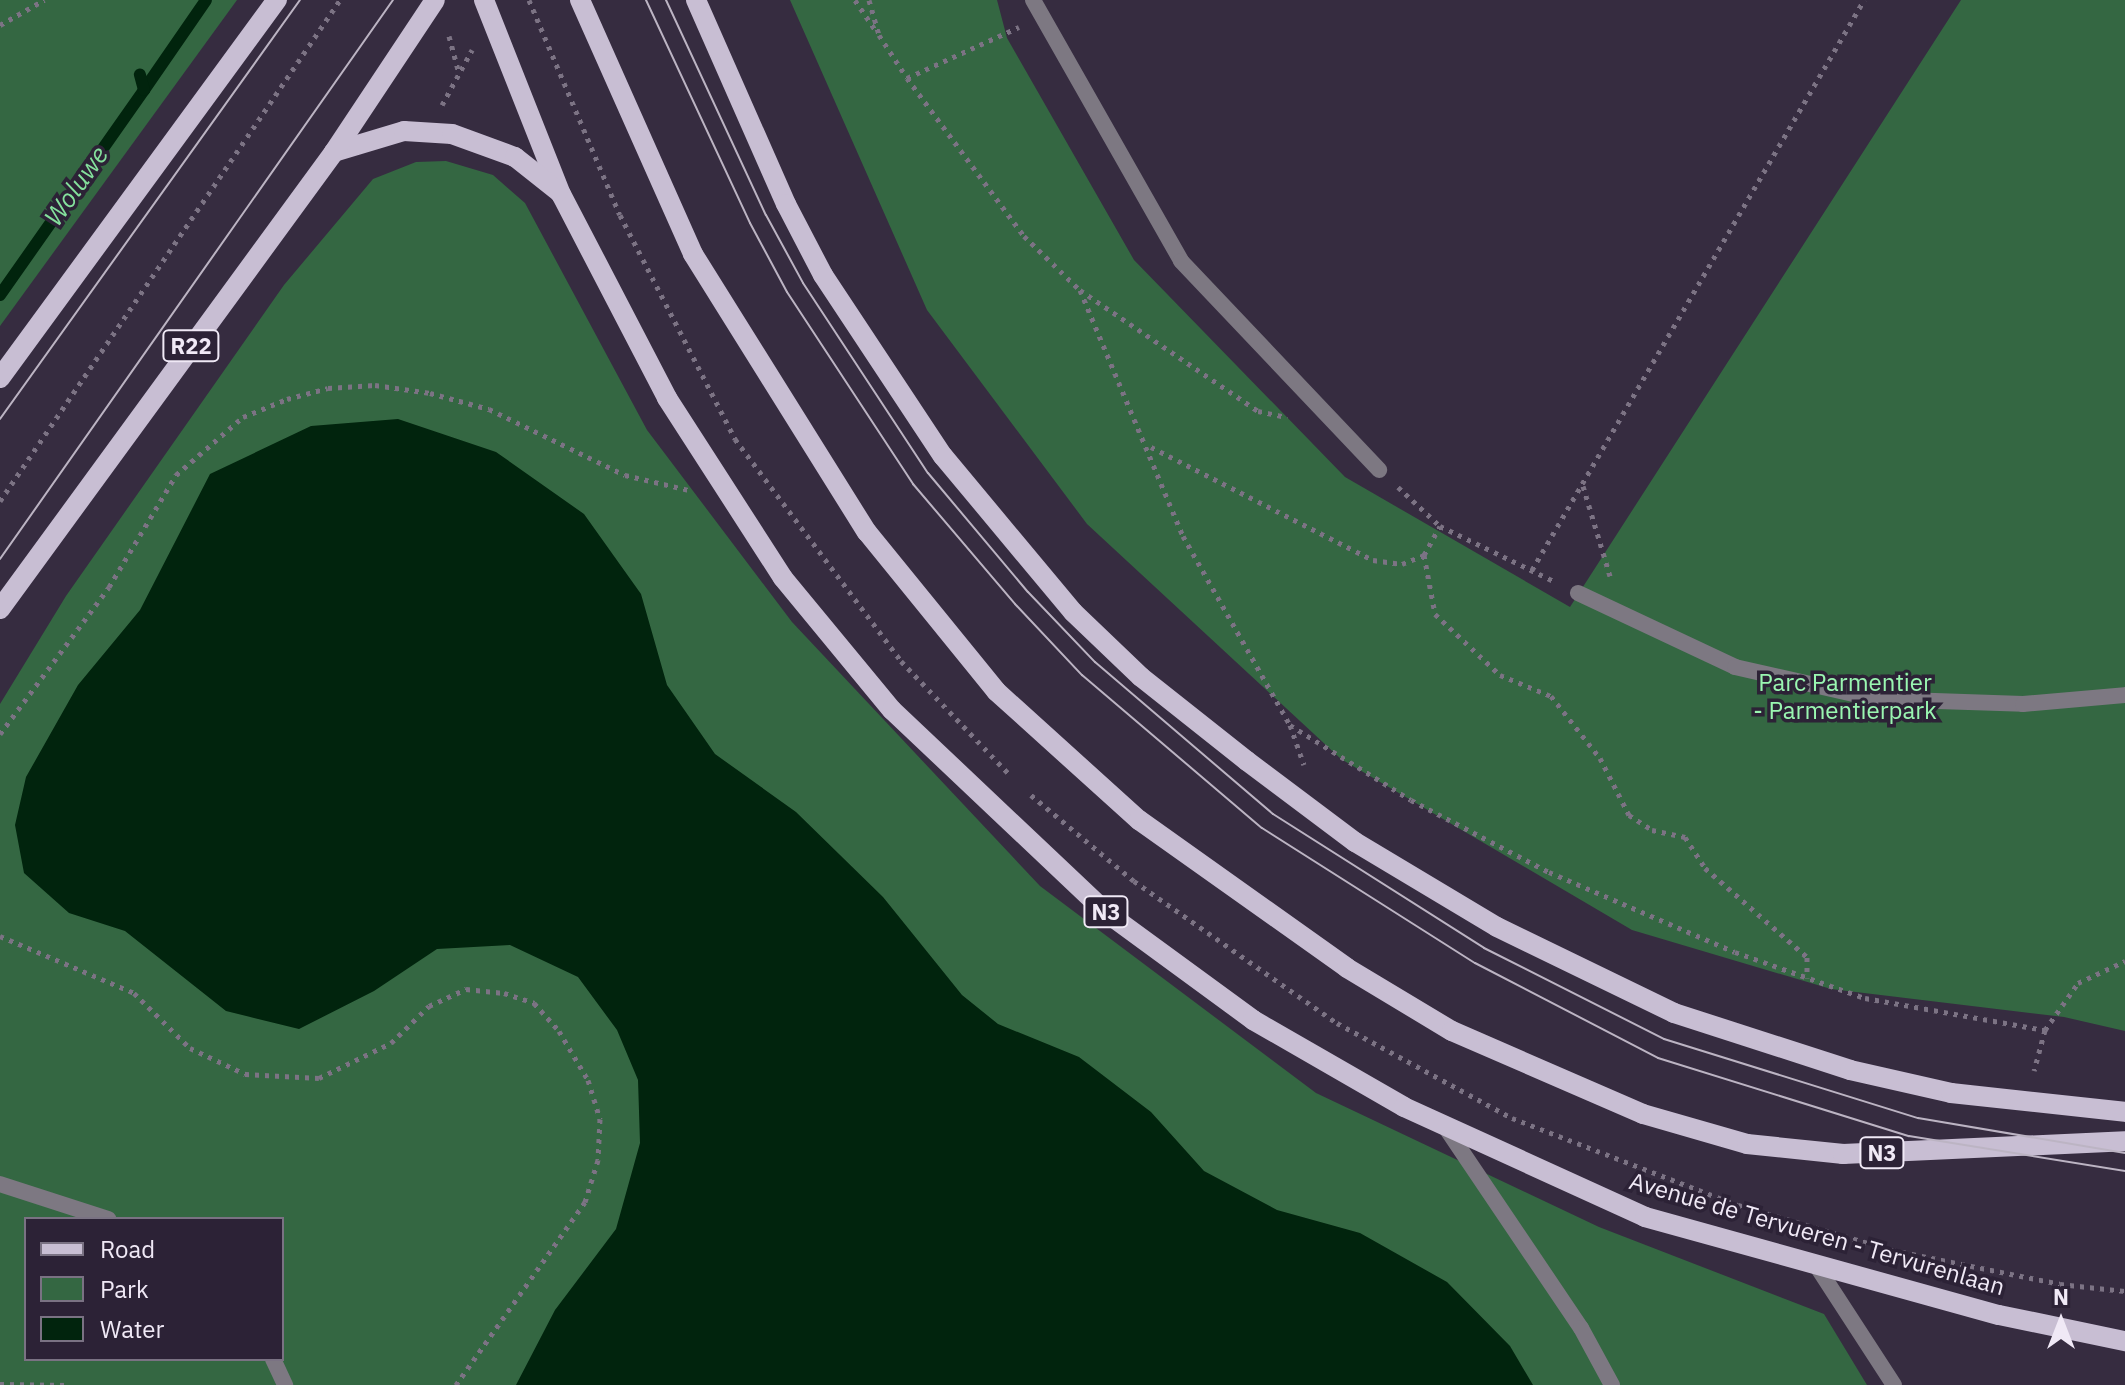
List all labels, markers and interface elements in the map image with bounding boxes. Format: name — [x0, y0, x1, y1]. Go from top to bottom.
water label: Woluwe — [37, 140, 115, 232]
road number: R22 — [161, 328, 221, 364]
park label: Parc Parmentier - Parmentierpark — [1753, 669, 1937, 725]
road number: N3 — [1082, 894, 1130, 930]
road number: N3 — [1858, 1135, 1906, 1171]
street label: Avenue de Tervueren - Tervurenlaan — [1626, 1167, 2008, 1301]
legend — [24, 1217, 284, 1361]
text: Road — [100, 1233, 155, 1265]
text: Park — [100, 1273, 149, 1305]
north arrow — [2021, 1281, 2101, 1361]
text: N — [2053, 1282, 2069, 1311]
text: Water — [100, 1313, 164, 1345]

